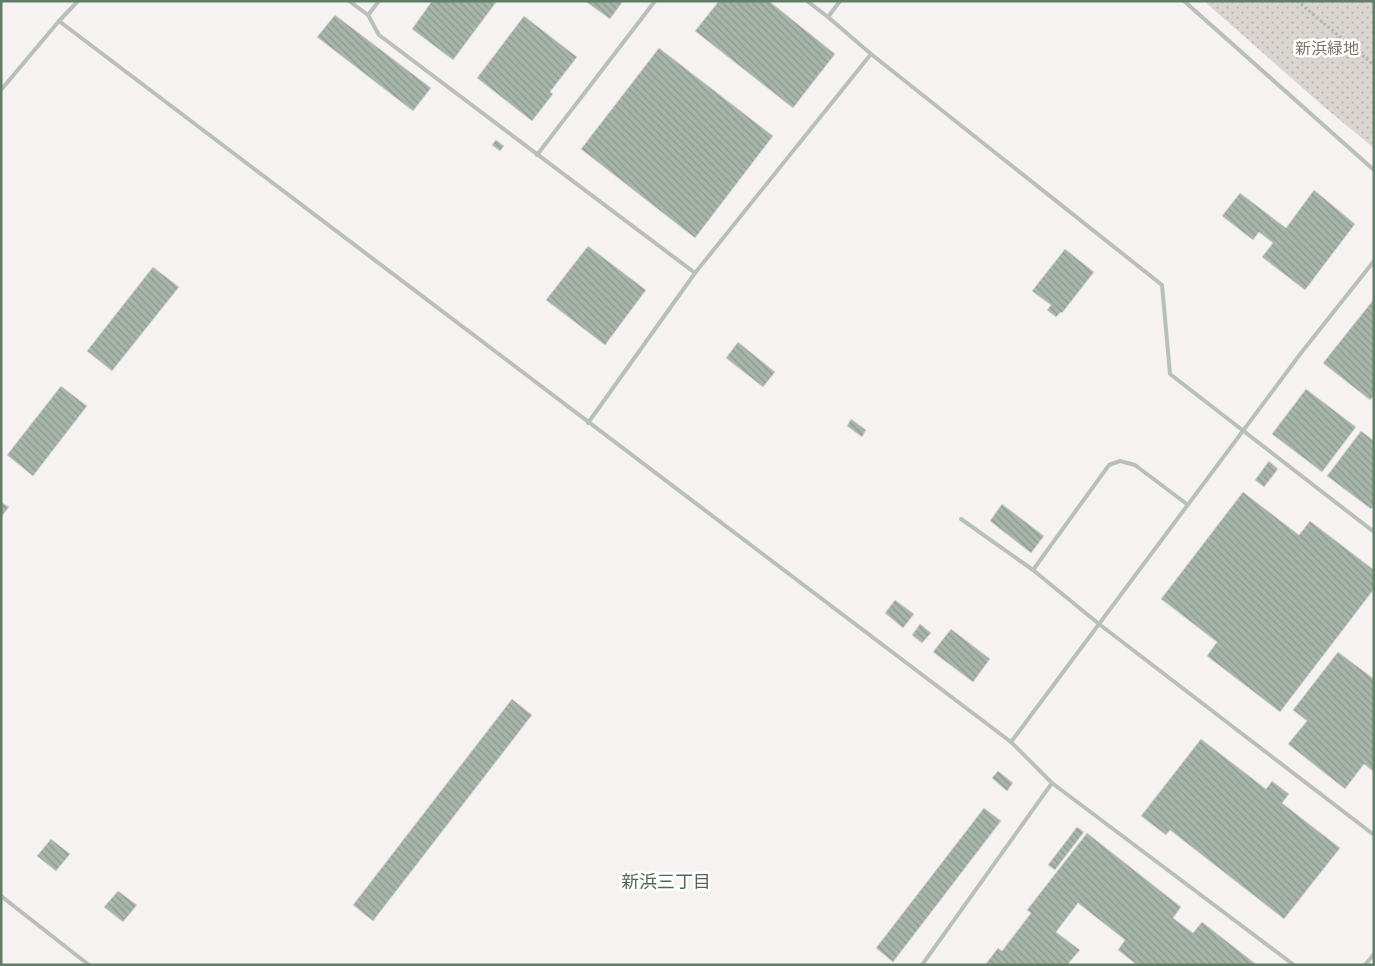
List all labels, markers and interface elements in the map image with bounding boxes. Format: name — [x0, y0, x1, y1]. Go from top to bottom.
park label: 新浜緑地 — [1295, 40, 1359, 59]
district label: 新浜三丁目 — [621, 872, 711, 893]

